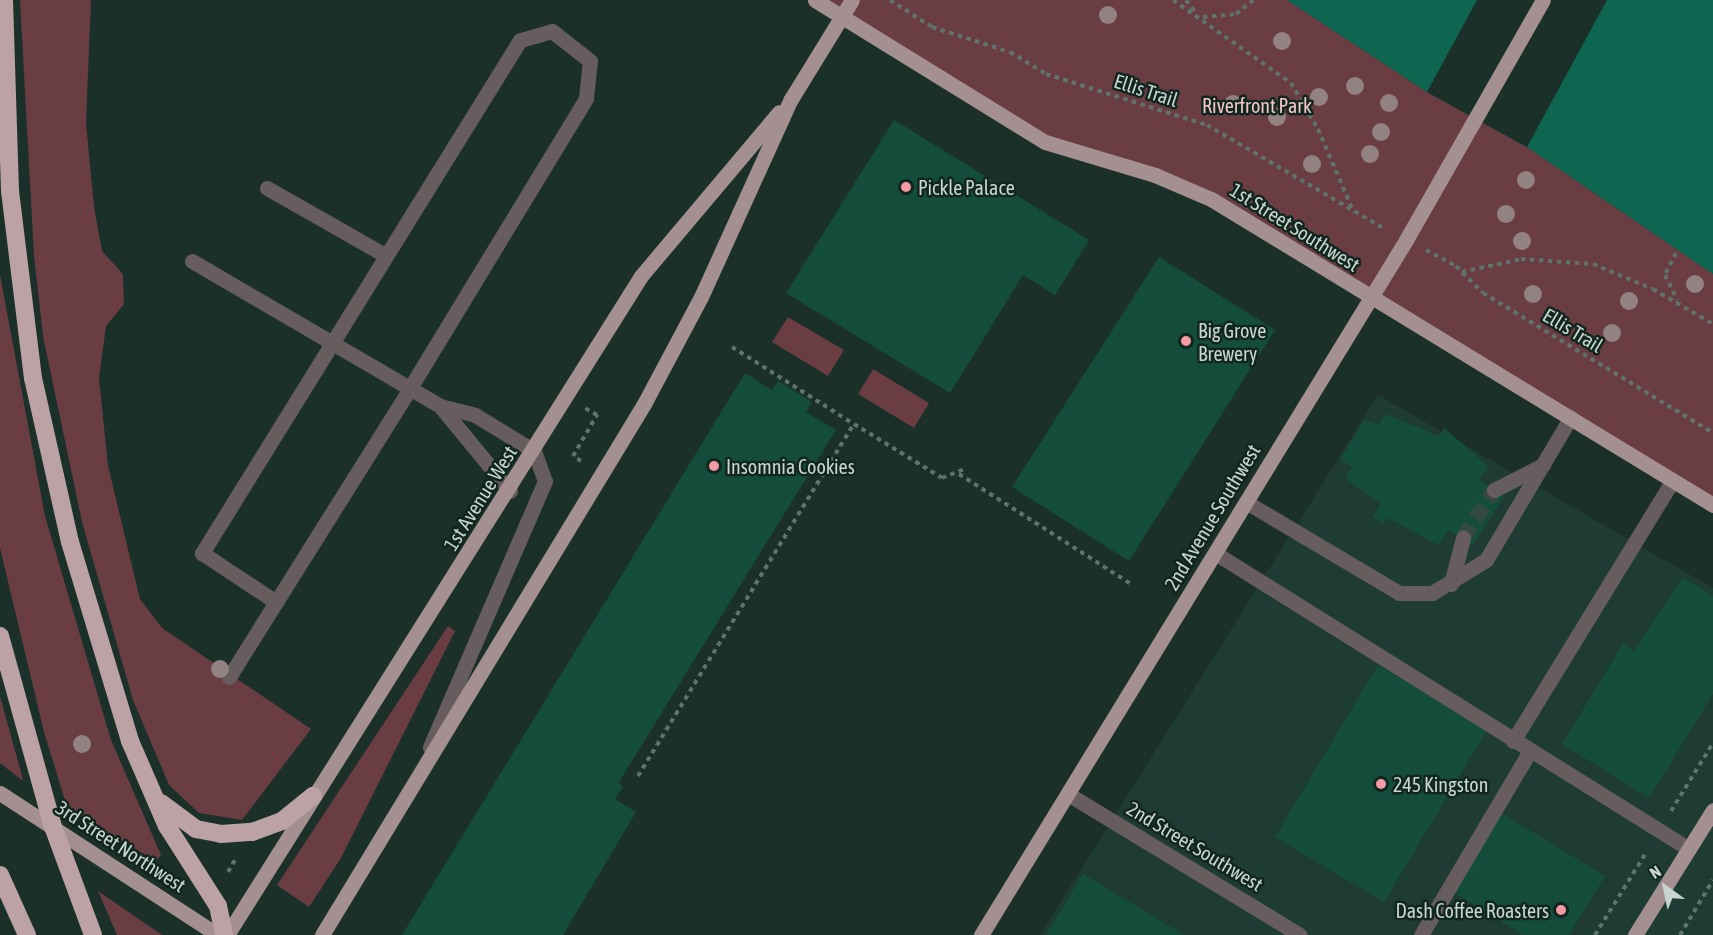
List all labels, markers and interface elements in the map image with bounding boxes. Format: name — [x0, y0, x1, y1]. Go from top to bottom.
street label: Ellis Trail — [1111, 68, 1181, 112]
park label: Riverfront Park — [1202, 93, 1312, 117]
place label: Pickle Palace — [918, 175, 1015, 199]
street label: 1st Street Southwest — [1226, 178, 1364, 276]
marker: Pickle Palace — [899, 180, 913, 194]
street label: Ellis Trail — [1539, 303, 1607, 357]
place label: Big Grove Brewery — [1198, 318, 1266, 365]
marker: Big Grove Brewery — [1179, 334, 1193, 348]
street label: 2nd Avenue Southwest — [1159, 440, 1265, 594]
street label: 1st Avenue West — [438, 441, 522, 555]
place label: Insomnia Cookies — [726, 454, 855, 478]
marker: Insomnia Cookies — [707, 459, 721, 473]
place label: 245 Kingston — [1393, 772, 1488, 796]
marker: 245 Kingston — [1374, 777, 1388, 791]
street label: 3rd Street Northwest — [52, 795, 190, 897]
street label: 2nd Street Southwest — [1123, 796, 1267, 896]
north arrow — [1635, 857, 1695, 917]
text: N — [1646, 862, 1664, 882]
place label: Dash Coffee Roasters — [1396, 898, 1549, 922]
marker: Dash Coffee Roasters — [1554, 903, 1568, 917]

